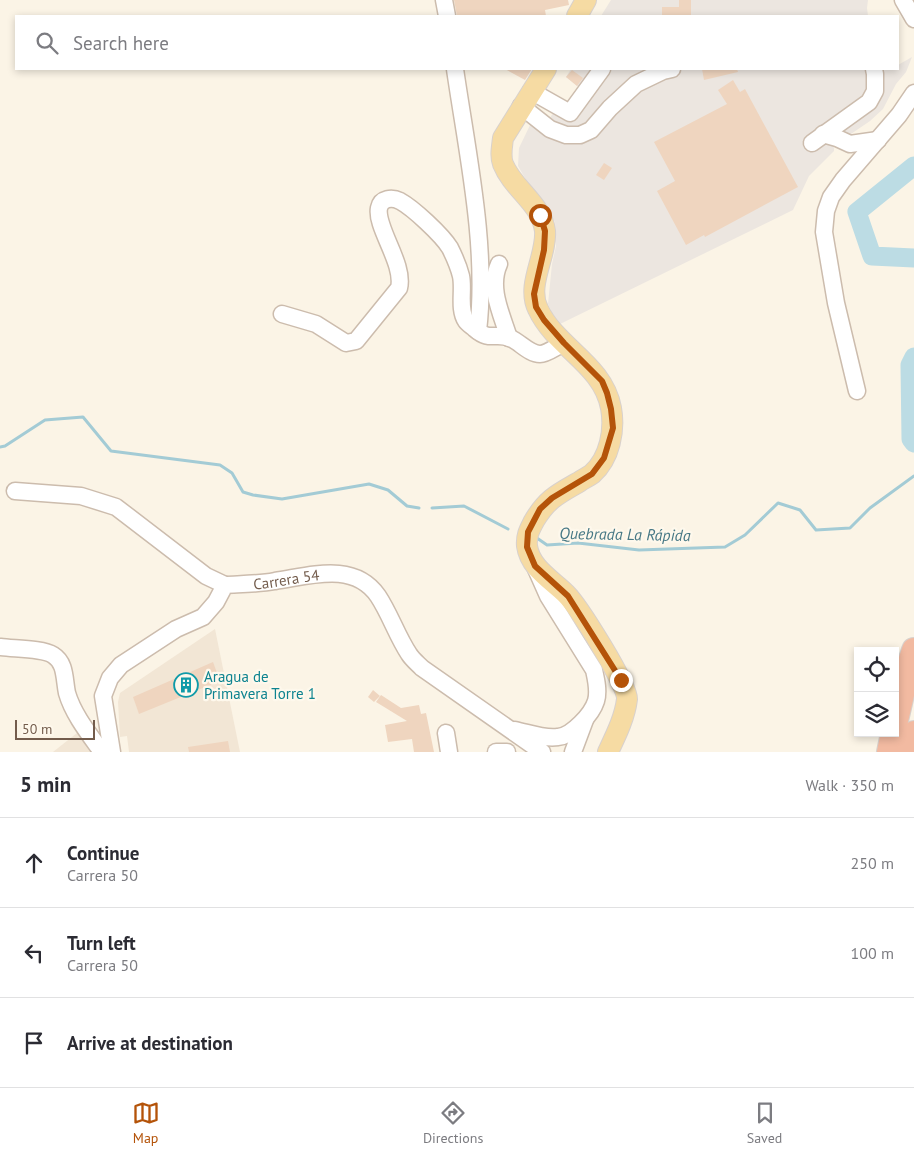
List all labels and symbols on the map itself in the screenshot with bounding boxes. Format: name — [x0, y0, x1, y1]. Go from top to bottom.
route start — [529, 204, 552, 227]
water label: Quebrada La Rápida — [559, 523, 691, 545]
street label: Carrera 54 — [253, 565, 320, 593]
place label: Aragua de Primavera Torre 1 — [204, 667, 316, 703]
route end — [610, 669, 633, 692]
building icon: Aragua de Primavera Torre 1 — [173, 672, 199, 698]
scale bar — [15, 717, 95, 740]

